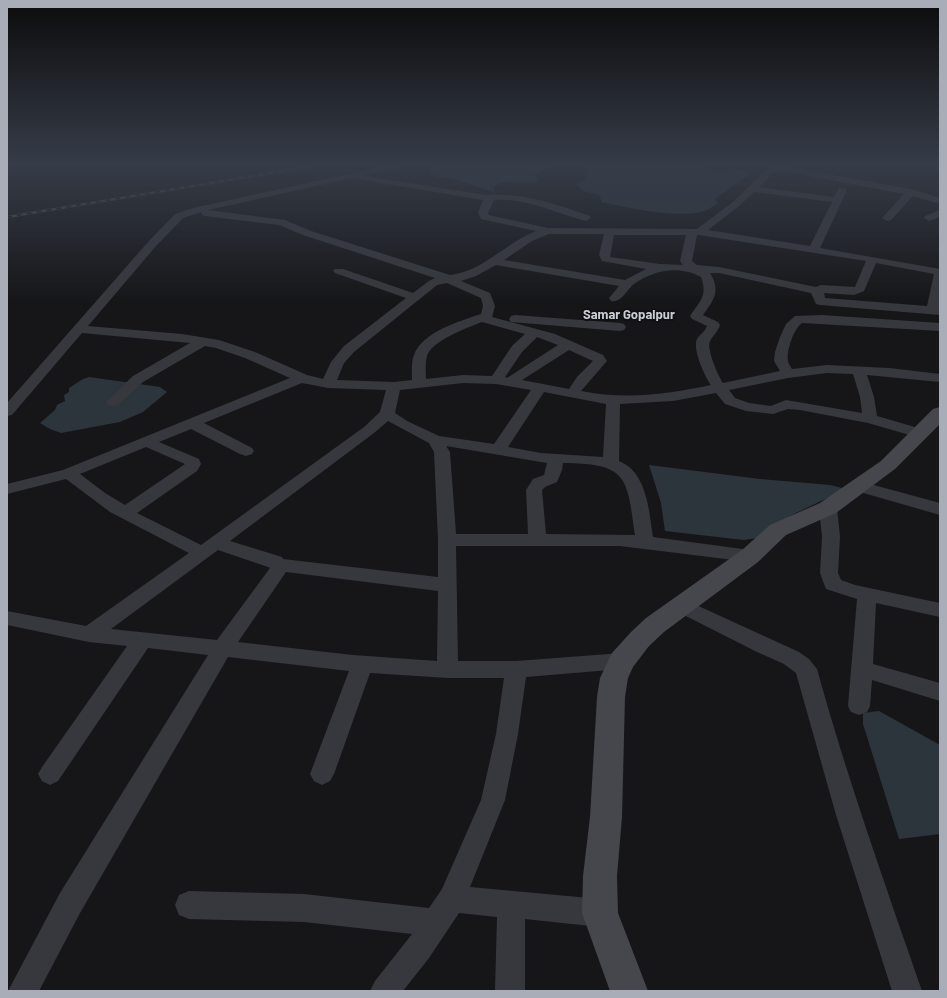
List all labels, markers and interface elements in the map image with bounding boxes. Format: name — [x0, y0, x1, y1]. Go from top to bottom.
district label: Samar Gopalpur — [583, 307, 675, 323]

